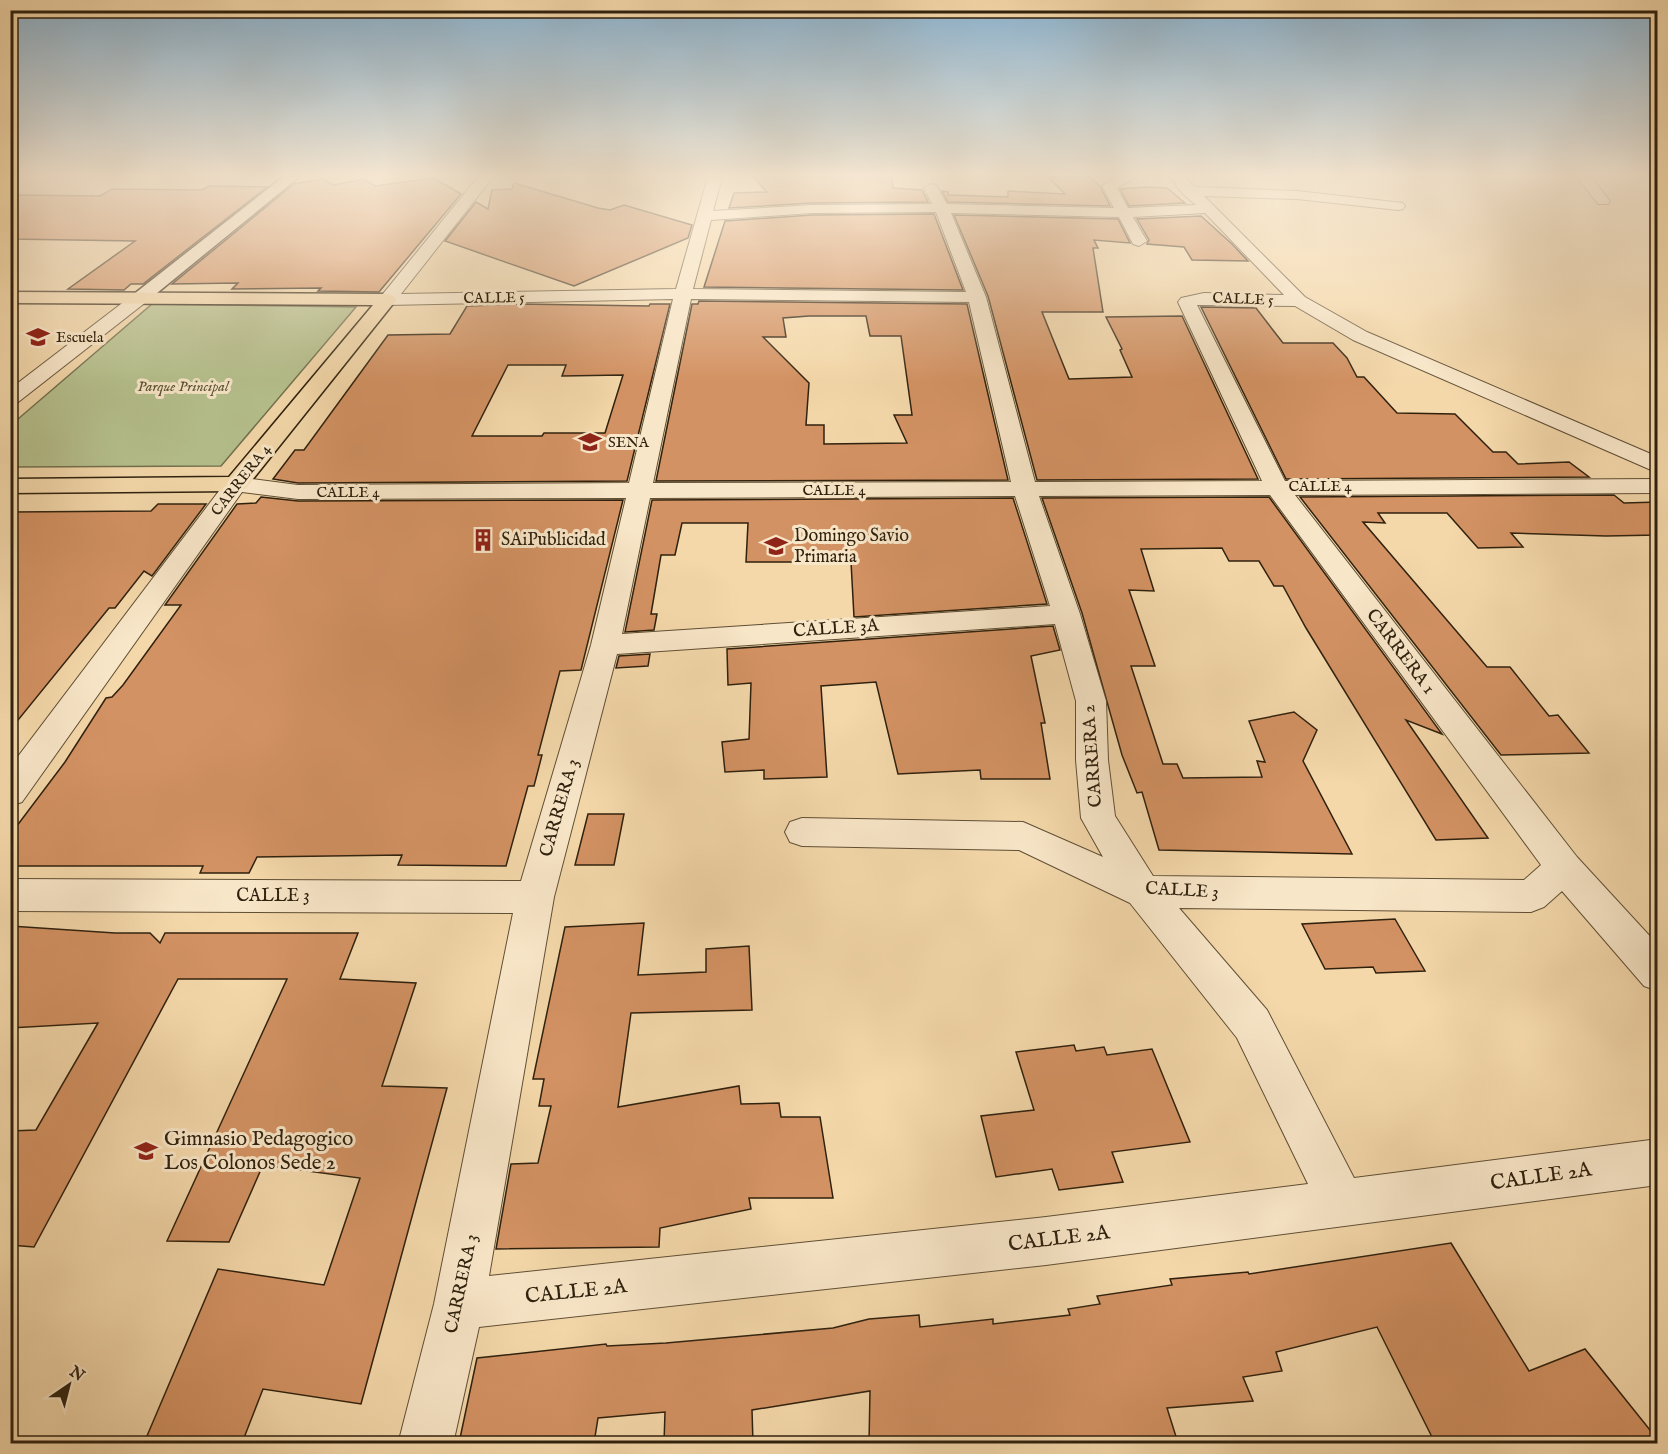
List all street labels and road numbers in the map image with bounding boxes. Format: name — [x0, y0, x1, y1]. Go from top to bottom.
street label: CALLE 5 — [463, 288, 525, 308]
street label: CALLE 5 — [1212, 288, 1274, 310]
street label: CARRERA 4 — [207, 440, 275, 520]
street label: CALLE 4 — [1288, 477, 1352, 496]
street label: CALLE 4 — [802, 481, 866, 500]
street label: CALLE 4 — [316, 483, 380, 502]
street label: CARRERA 1 — [1360, 605, 1440, 699]
street label: CALLE 3A — [792, 614, 880, 643]
street label: CARRERA 2 — [1078, 704, 1108, 808]
street label: CARRERA 3 — [535, 756, 585, 860]
street label: CALLE 3 — [1145, 878, 1219, 904]
street label: CALLE 3 — [236, 885, 310, 908]
street label: CALLE 2A — [1489, 1156, 1594, 1197]
street label: CALLE 2A — [1007, 1219, 1112, 1259]
street label: CARRERA 3 — [440, 1232, 484, 1336]
street label: CALLE 2A — [524, 1273, 629, 1311]

